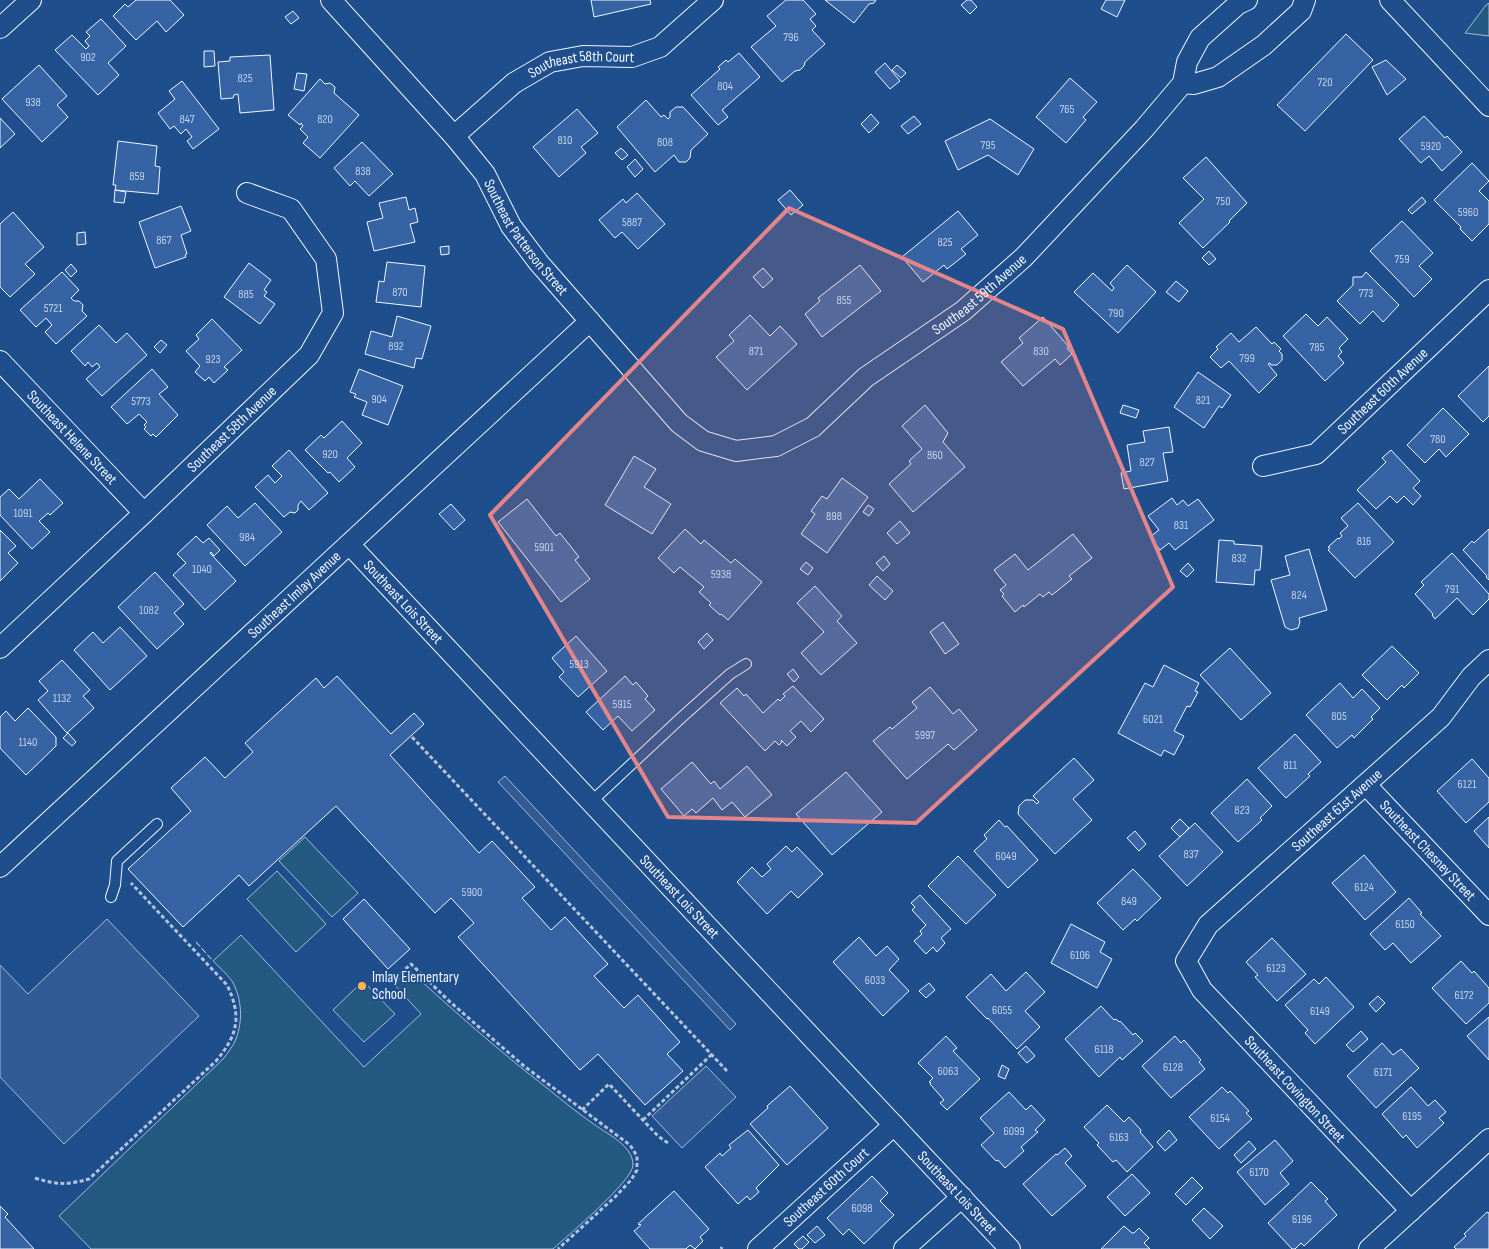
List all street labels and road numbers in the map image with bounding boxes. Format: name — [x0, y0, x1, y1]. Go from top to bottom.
street label: Southeast 58th Court — [525, 47, 635, 83]
street label: Southeast Patterson Street — [479, 176, 572, 300]
street label: Southeast 59th Avenue — [928, 250, 1031, 339]
street label: Southeast 60th Avenue — [1334, 344, 1432, 439]
street label: Southeast 58th Avenue — [183, 382, 281, 477]
street label: Southeast Helene Street — [23, 386, 121, 489]
street label: Southeast Imlay Avenue — [244, 547, 345, 643]
street label: Southeast Lois Street — [359, 556, 447, 648]
street label: Southeast 61st Avenue — [1288, 765, 1386, 856]
street label: Southeast Chesney Street — [1375, 796, 1480, 905]
street label: Southeast Lois Street — [635, 851, 723, 943]
street label: Southeast Covington Street — [1240, 1032, 1349, 1147]
street label: Southeast 60th Court — [779, 1143, 873, 1231]
street label: Southeast Lois Street — [913, 1147, 1001, 1239]

